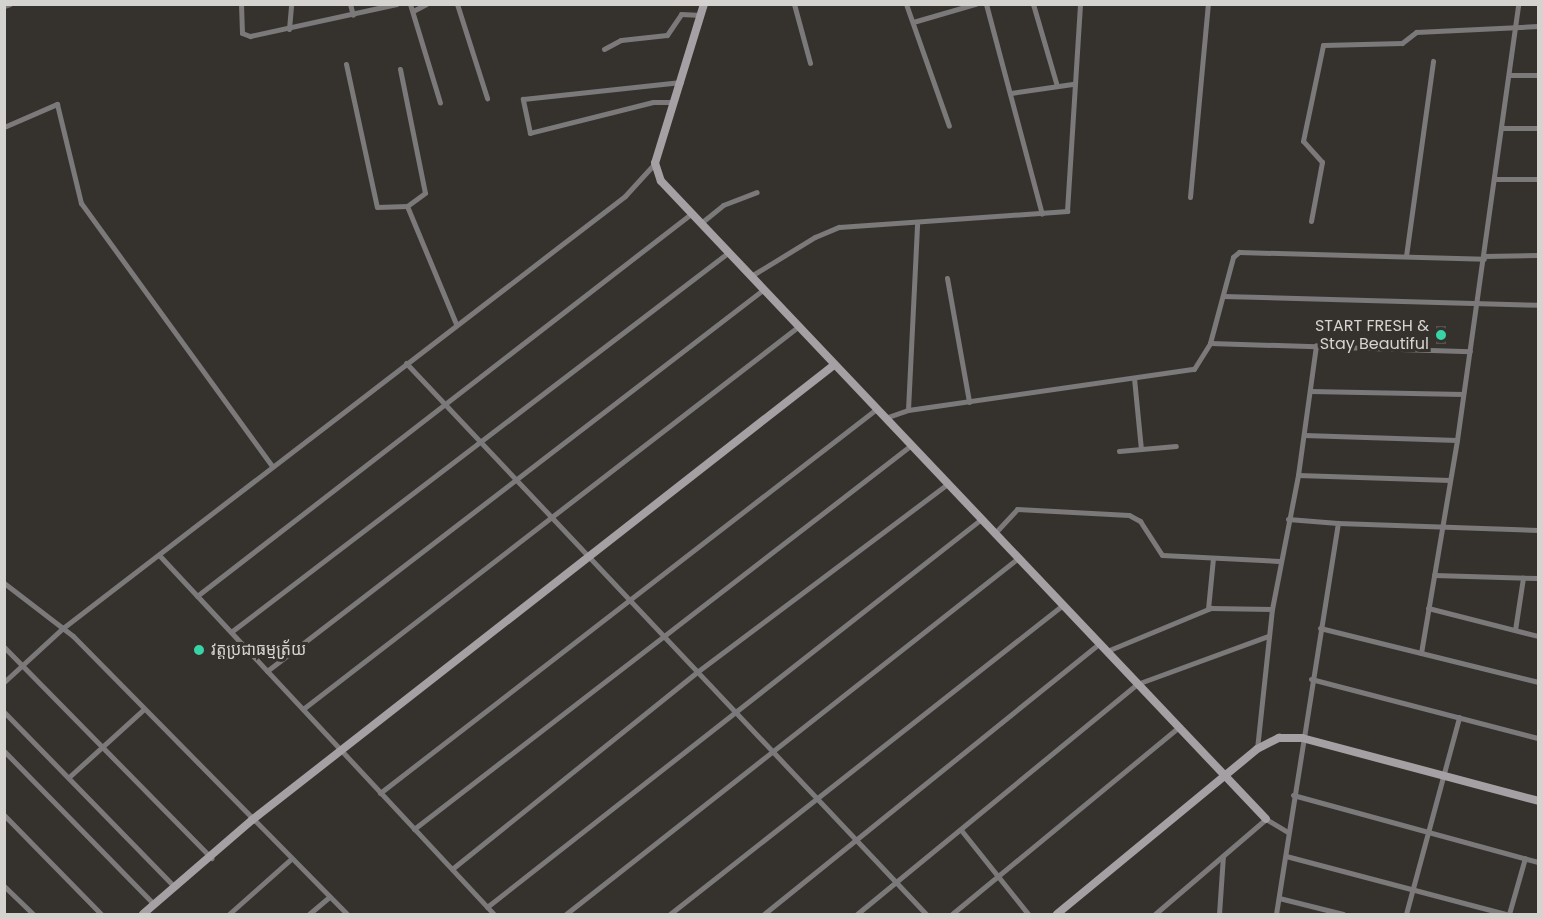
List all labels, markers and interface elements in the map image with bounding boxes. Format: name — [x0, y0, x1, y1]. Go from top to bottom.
place label: START FRESH & Stay Beautiful — [1315, 316, 1429, 354]
marker: START FRESH & Stay Beautiful — [1434, 328, 1448, 342]
place label: វត្តប្រជាធម្មត្រ័យ — [211, 640, 306, 660]
marker: វត្តប្រជាធម្មត្រ័យ — [192, 643, 206, 657]

